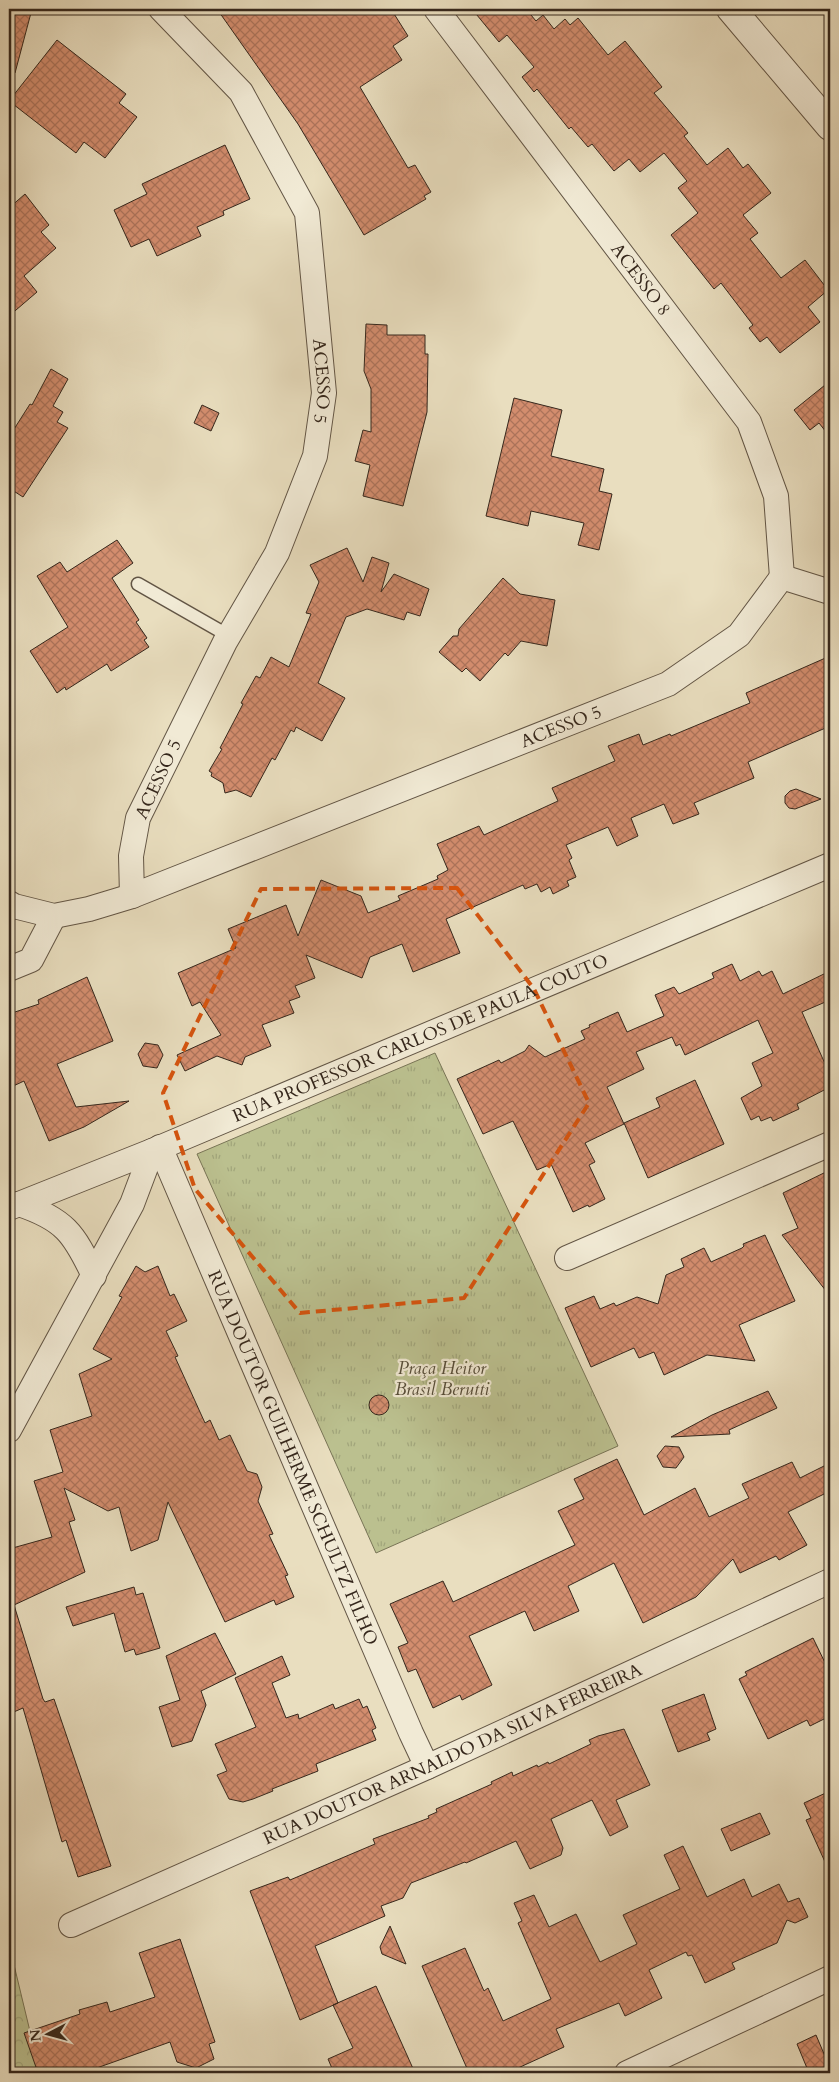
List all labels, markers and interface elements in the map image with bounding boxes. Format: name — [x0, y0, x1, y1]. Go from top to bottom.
street label: ACESSO 8 — [605, 238, 676, 321]
street label: ACESSO 5 — [306, 338, 336, 425]
street label: ACESSO 5 — [517, 700, 605, 754]
street label: ACESSO 5 — [129, 735, 188, 823]
street label: RUA PROFESSOR CARLOS DE PAULA COUTO — [229, 948, 612, 1129]
street label: RUA DOUTOR GUILHERME SCHULTZ FILHO — [201, 1267, 384, 1649]
park label: Praça Heitor Brasil Berutti — [395, 1356, 490, 1402]
street label: RUA DOUTOR ARNALDO DA SILVA FERREIRA — [259, 1657, 646, 1851]
north arrow — [22, 2010, 72, 2060]
text: N — [25, 2028, 46, 2042]

